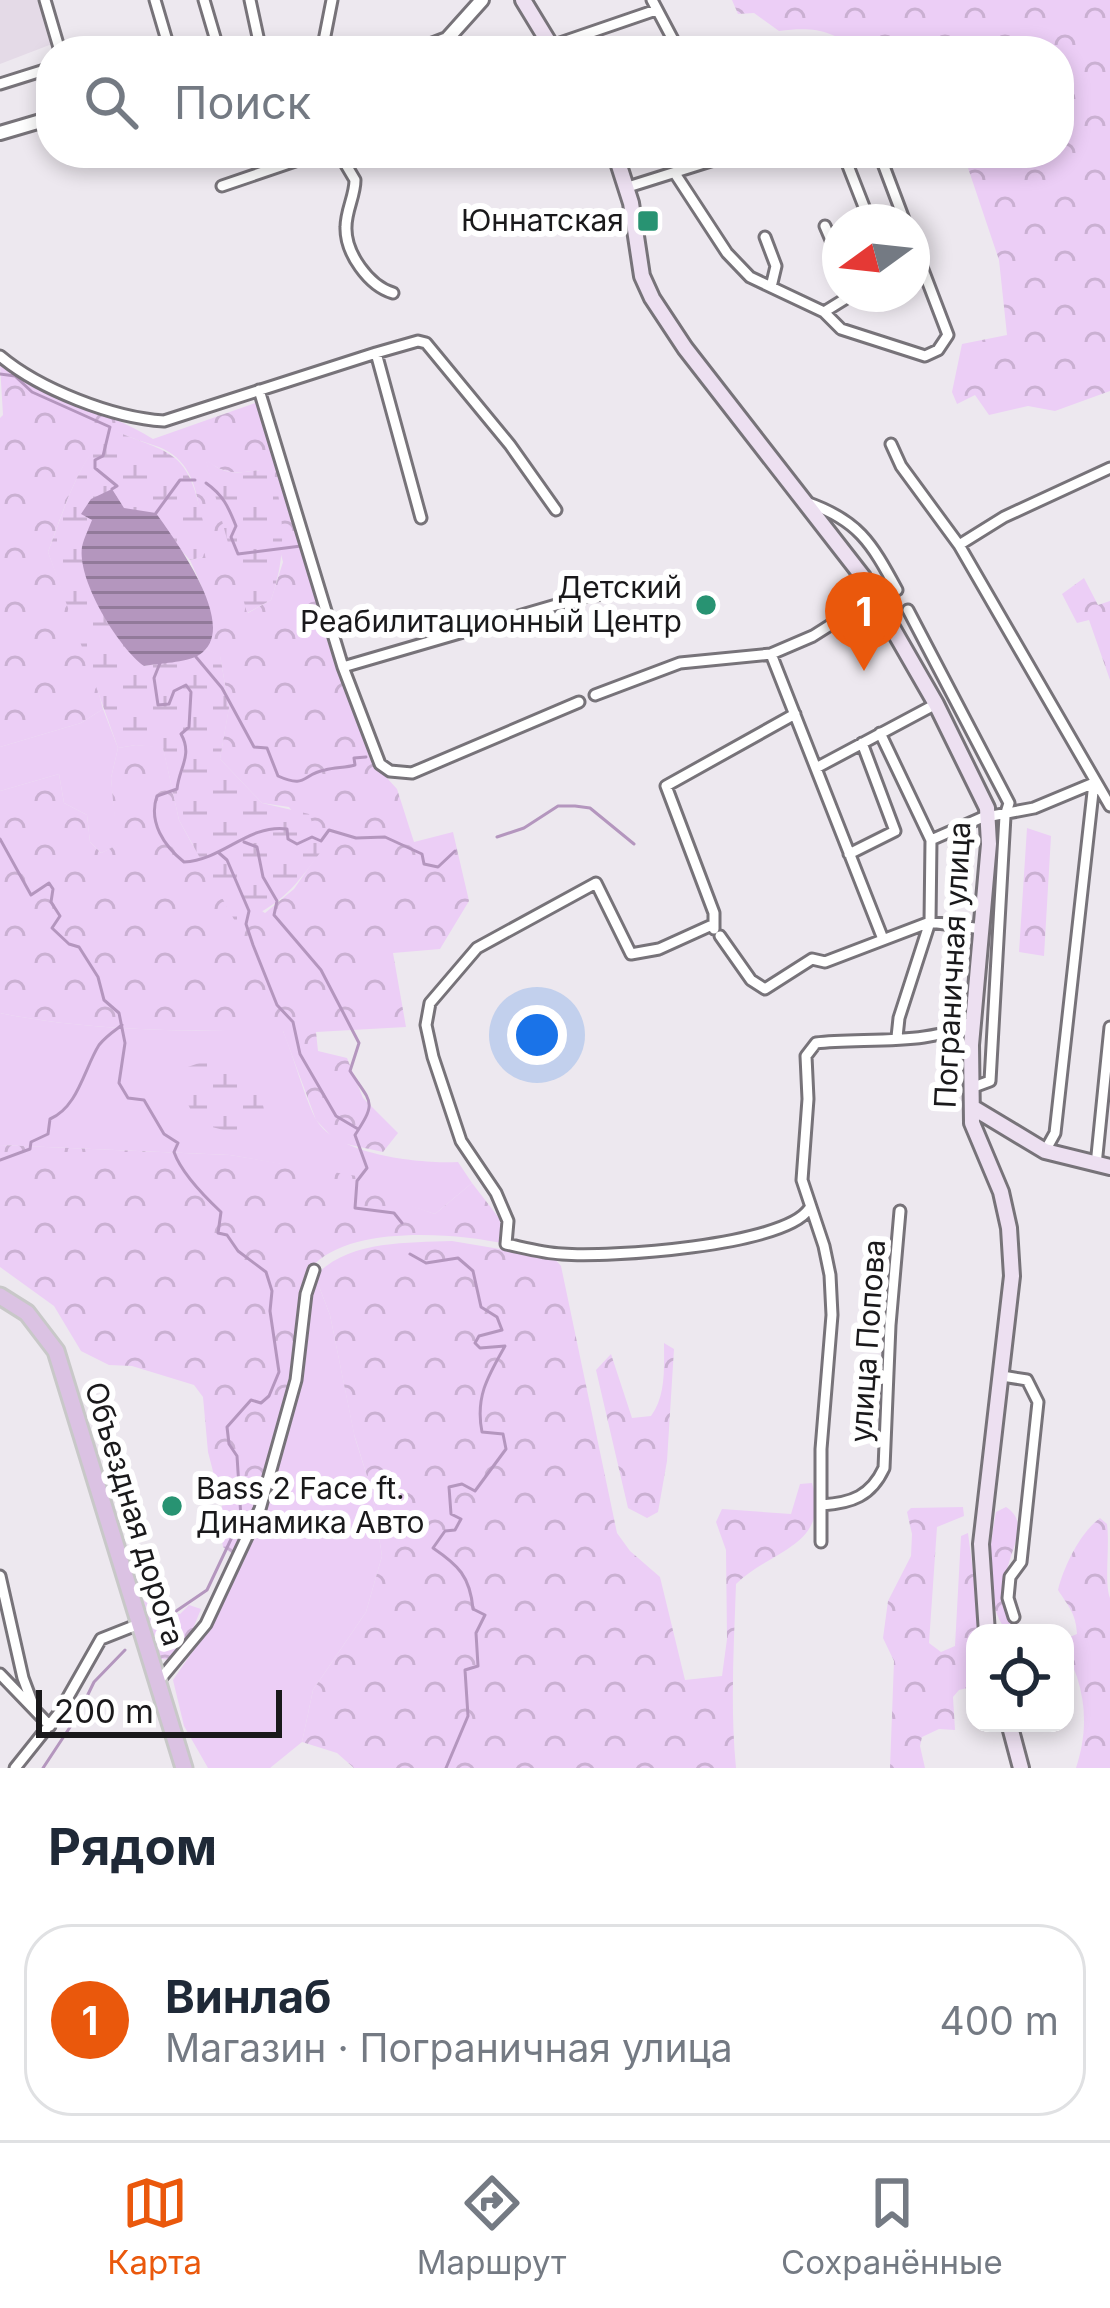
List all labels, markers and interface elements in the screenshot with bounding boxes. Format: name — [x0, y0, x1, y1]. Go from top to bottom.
search box — [36, 36, 1074, 168]
icon: search — [78, 69, 144, 135]
text: Поиск — [174, 75, 311, 130]
place label: Юннатская — [461, 202, 624, 238]
north arrow — [822, 204, 930, 312]
marker: Юннатская — [635, 208, 661, 234]
place label: Детский Реабилитационный Центр — [300, 569, 682, 639]
pin: 1 — [825, 572, 903, 671]
marker: Детский Реабилитационный Центр — [693, 592, 719, 618]
street label: Пограничная улица — [927, 821, 977, 1109]
your location — [507, 1005, 567, 1065]
street label: улица Попова — [842, 1238, 892, 1444]
street label: Объездная дорога — [78, 1377, 192, 1650]
place label: Bass 2 Face ft. Динамика Авто — [196, 1470, 424, 1540]
marker: Bass 2 Face ft. Динамика Авто — [159, 1493, 185, 1519]
map controls — [966, 1624, 1074, 1732]
button: locate — [966, 1624, 1074, 1732]
scale bar — [36, 1684, 282, 1737]
text: 200 m — [54, 1691, 154, 1731]
text: Рядом — [48, 1816, 217, 1877]
text: Винлаб — [165, 1969, 332, 2024]
text: 1 — [82, 1997, 98, 2044]
text: 400 m — [939, 1997, 1059, 2044]
text: Магазин · Пограничная улица — [165, 2024, 733, 2071]
tab: Карта — [107, 2170, 202, 2282]
tab: Маршрут — [417, 2170, 566, 2282]
tab: Сохранённые — [781, 2170, 1003, 2282]

